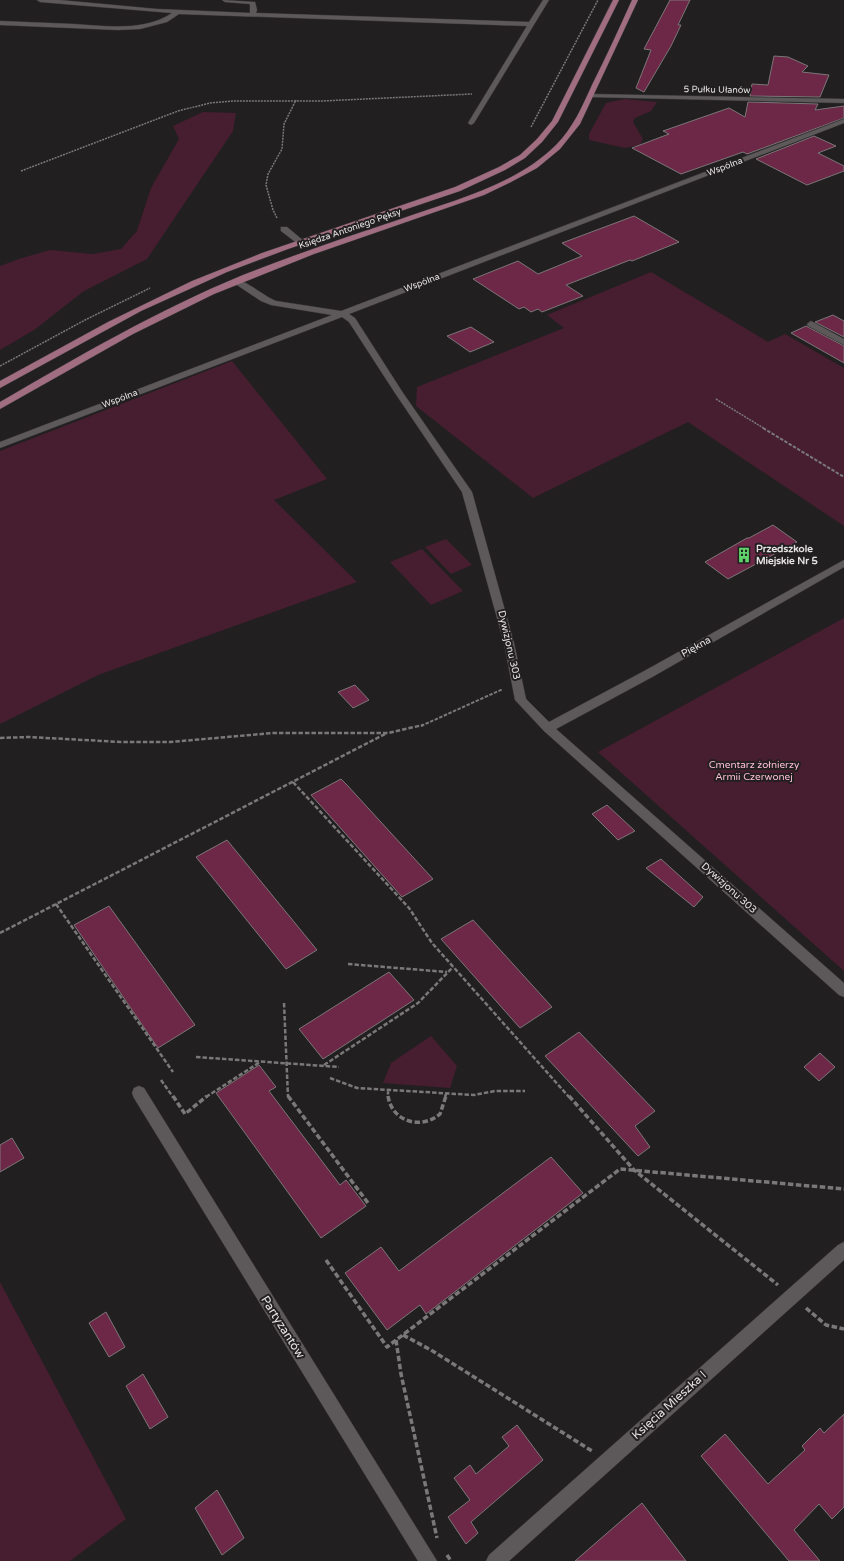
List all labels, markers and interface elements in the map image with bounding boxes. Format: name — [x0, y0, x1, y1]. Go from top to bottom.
street label: 5 Pułku Ułanów — [684, 84, 750, 96]
street label: Wspólna — [706, 155, 744, 179]
street label: Księdza Antoniego Pęksy — [297, 206, 403, 252]
street label: Wspólna — [403, 271, 441, 295]
street label: Wspólna — [101, 387, 139, 411]
place label: Przedszkole Miejskie Nr 5 — [756, 543, 818, 567]
building icon: Przedszkole Miejskie Nr 5 — [735, 546, 753, 564]
street label: Dywizjonu 303 — [495, 609, 523, 681]
street label: Piękna — [679, 634, 713, 660]
park label: Cmentarz żołnierzy Armii Czerwonej — [709, 759, 800, 783]
street label: Dywizjonu 303 — [699, 860, 759, 916]
street label: Partyzantów — [258, 1293, 308, 1361]
street label: Księcia Mieszka I — [629, 1368, 709, 1442]

